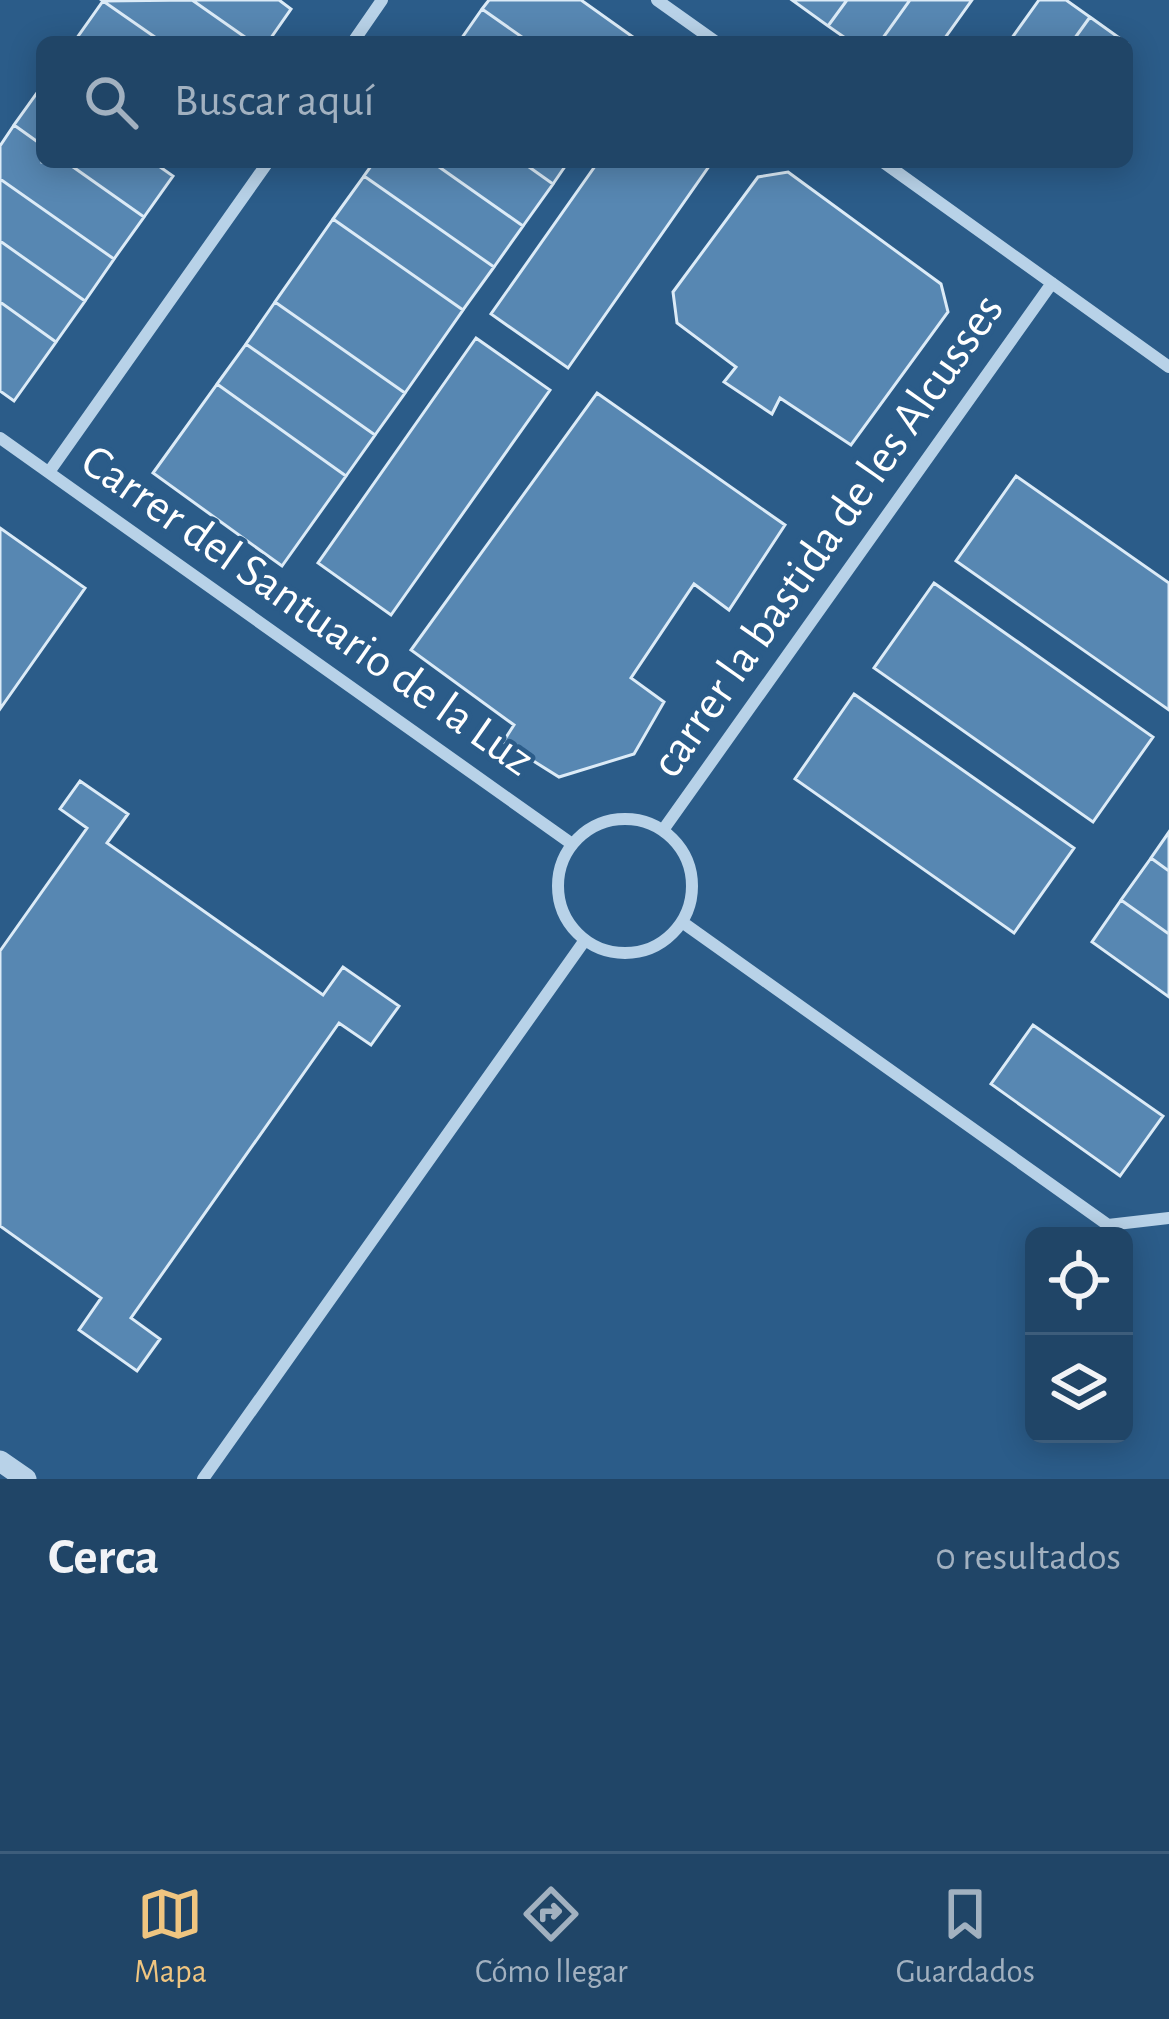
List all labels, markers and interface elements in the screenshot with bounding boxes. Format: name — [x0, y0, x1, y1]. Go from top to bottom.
search box — [36, 36, 1133, 168]
icon: search — [78, 69, 144, 135]
text: Buscar aquí — [174, 79, 374, 124]
street label: carrer la bastida de les Alcusses — [643, 286, 1013, 786]
street label: Carrer del Santuario de la Luz — [72, 437, 542, 785]
map controls — [1025, 1227, 1133, 1443]
button: locate — [1025, 1227, 1133, 1335]
button: layers — [1025, 1335, 1133, 1443]
text: Cerca — [48, 1532, 159, 1583]
text: 0 resultados — [935, 1538, 1121, 1577]
tab: Mapa — [134, 1881, 207, 1993]
tab: Cómo llegar — [475, 1881, 628, 1993]
tab: Guardados — [896, 1881, 1035, 1993]

